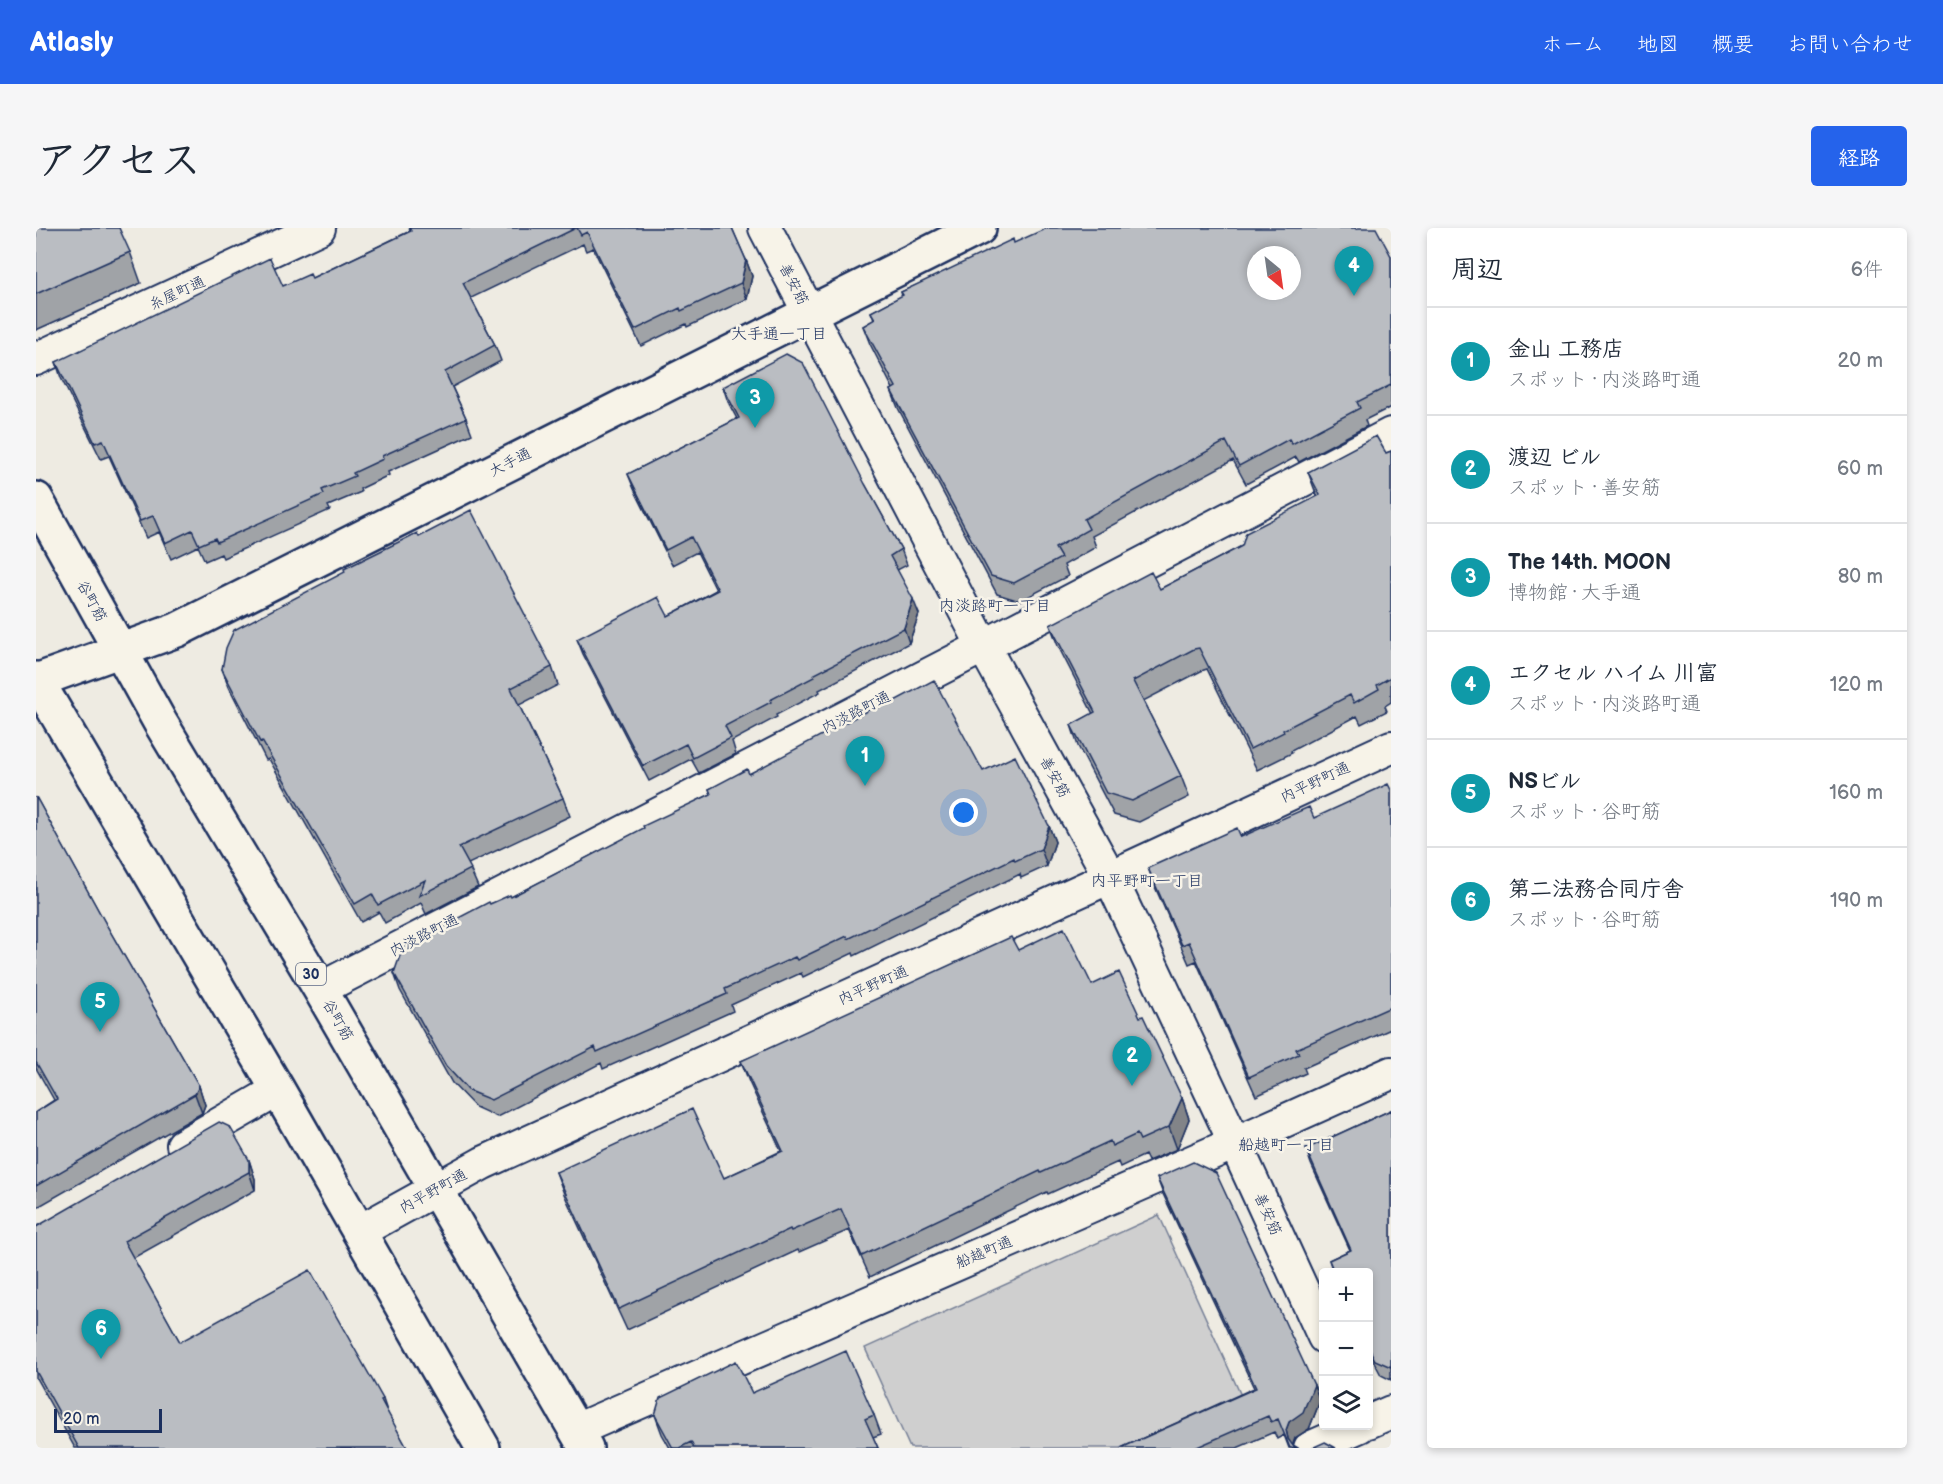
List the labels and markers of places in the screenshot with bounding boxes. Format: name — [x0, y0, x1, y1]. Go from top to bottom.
pin: 4 — [1334, 247, 1374, 296]
pin: 3 — [736, 378, 774, 428]
pin: 1 — [846, 736, 884, 786]
pin: 5 — [80, 982, 120, 1032]
pin: 2 — [1112, 1036, 1152, 1086]
pin: 6 — [82, 1310, 120, 1359]

